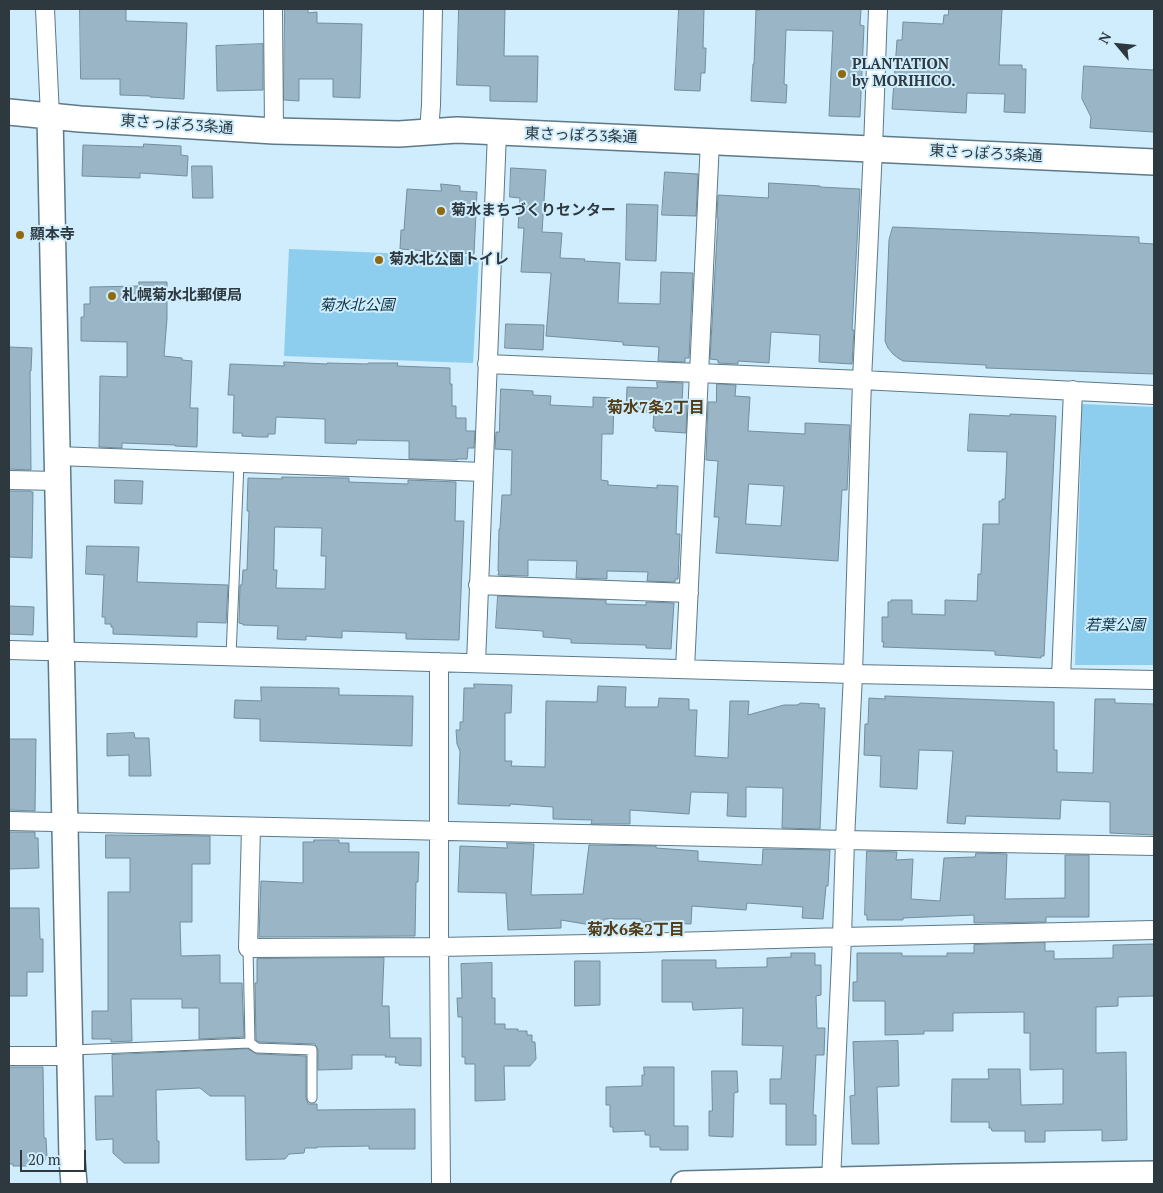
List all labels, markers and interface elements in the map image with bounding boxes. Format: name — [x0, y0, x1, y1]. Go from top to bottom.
north arrow — [1093, 20, 1143, 70]
text: N — [1093, 29, 1115, 47]
place label: PLANTATION by MORIHICO. — [852, 56, 956, 91]
marker: PLANTATION by MORIHICO. — [836, 68, 848, 80]
street label: 東さっぽろ3条通 — [120, 112, 234, 138]
street label: 東さっぽろ3条通 — [524, 125, 638, 147]
street label: 東さっぽろ3条通 — [929, 142, 1043, 166]
place label: 菊水まちづくりセンター — [451, 202, 616, 220]
marker: 菊水まちづくりセンター — [435, 205, 447, 217]
place label: 顯本寺 — [30, 226, 75, 244]
marker: 顯本寺 — [14, 229, 26, 241]
place label: 菊水北公園トイレ — [389, 251, 509, 269]
marker: 菊水北公園トイレ — [373, 254, 385, 266]
place label: 札幌菊水北郵便局 — [122, 287, 242, 305]
marker: 札幌菊水北郵便局 — [106, 290, 118, 302]
park label: 菊水北公園 — [320, 297, 394, 315]
district label: 菊水7条2丁目 — [607, 398, 705, 418]
park label: 若葉公園 — [1085, 617, 1145, 635]
district label: 菊水6条2丁目 — [587, 920, 685, 940]
scale bar — [22, 1140, 89, 1172]
text: 20 m — [28, 1149, 61, 1169]

